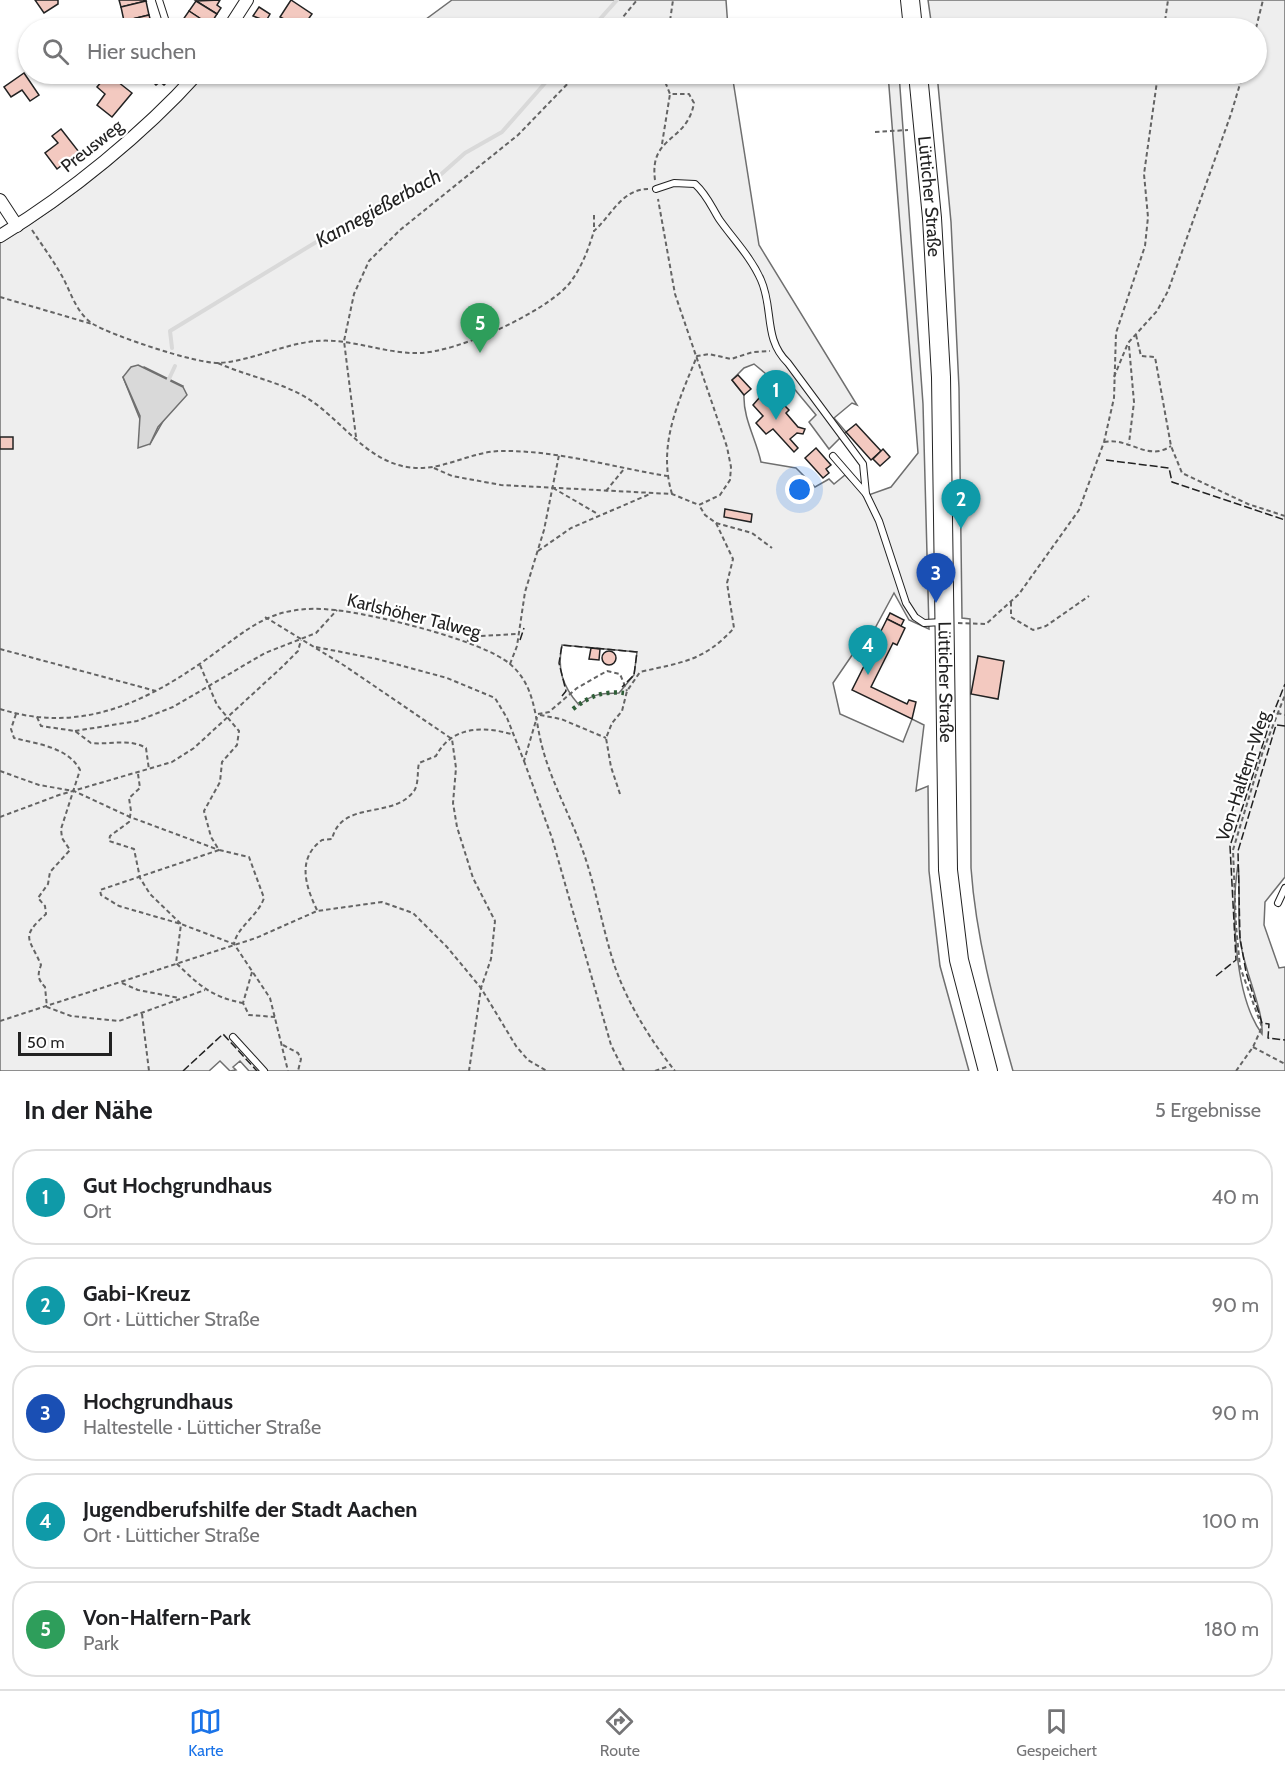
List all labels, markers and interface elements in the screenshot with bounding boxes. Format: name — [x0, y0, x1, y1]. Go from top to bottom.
search box — [18, 18, 1267, 84]
icon: search — [39, 35, 72, 68]
text: Hier suchen — [87, 38, 196, 65]
street label: Preusweg — [57, 114, 128, 177]
street label: Lütticher Straße — [913, 135, 945, 258]
water label: Kannegießerbach — [311, 164, 445, 252]
pin: 5 — [460, 304, 500, 353]
pin: 1 — [756, 370, 796, 420]
your location — [785, 475, 814, 504]
pin: 2 — [942, 480, 980, 529]
pin: 3 — [916, 554, 956, 603]
street label: Karlshöher Talweg — [345, 589, 484, 643]
street label: Lütticher Straße — [933, 621, 957, 743]
pin: 4 — [848, 626, 888, 675]
street label: Von-Halfern-Weg — [1212, 707, 1275, 844]
scale bar — [18, 1029, 112, 1056]
text: 50 m — [27, 1033, 64, 1052]
text: In der Nähe — [24, 1094, 153, 1126]
text: 5 Ergebnisse — [1155, 1098, 1261, 1122]
text: Gut Hochgrundhaus — [83, 1172, 272, 1199]
text: 1 — [42, 1185, 49, 1209]
text: 40 m — [1211, 1185, 1259, 1209]
text: Ort — [83, 1199, 111, 1223]
text: Gabi-Kreuz — [83, 1280, 190, 1307]
text: 2 — [40, 1293, 51, 1317]
text: 90 m — [1212, 1293, 1259, 1317]
text: Ort · Lütticher Straße — [83, 1307, 260, 1331]
text: Hochgrundhaus — [83, 1388, 233, 1415]
text: 3 — [40, 1401, 51, 1425]
text: 90 m — [1212, 1401, 1259, 1425]
text: Haltestelle · Lütticher Straße — [83, 1415, 321, 1439]
text: Jugendberufshilfe der Stadt Aachen — [83, 1496, 417, 1523]
text: 4 — [39, 1509, 52, 1533]
text: 100 m — [1203, 1509, 1259, 1533]
text: Ort · Lütticher Straße — [83, 1523, 260, 1547]
text: Von-Halfern-Park — [83, 1604, 251, 1631]
text: 5 — [40, 1617, 51, 1641]
text: 180 m — [1204, 1617, 1259, 1641]
text: Park — [83, 1631, 119, 1655]
tab: Karte — [188, 1705, 223, 1760]
tab: Route — [600, 1705, 640, 1760]
tab: Gespeichert — [1016, 1705, 1097, 1760]

